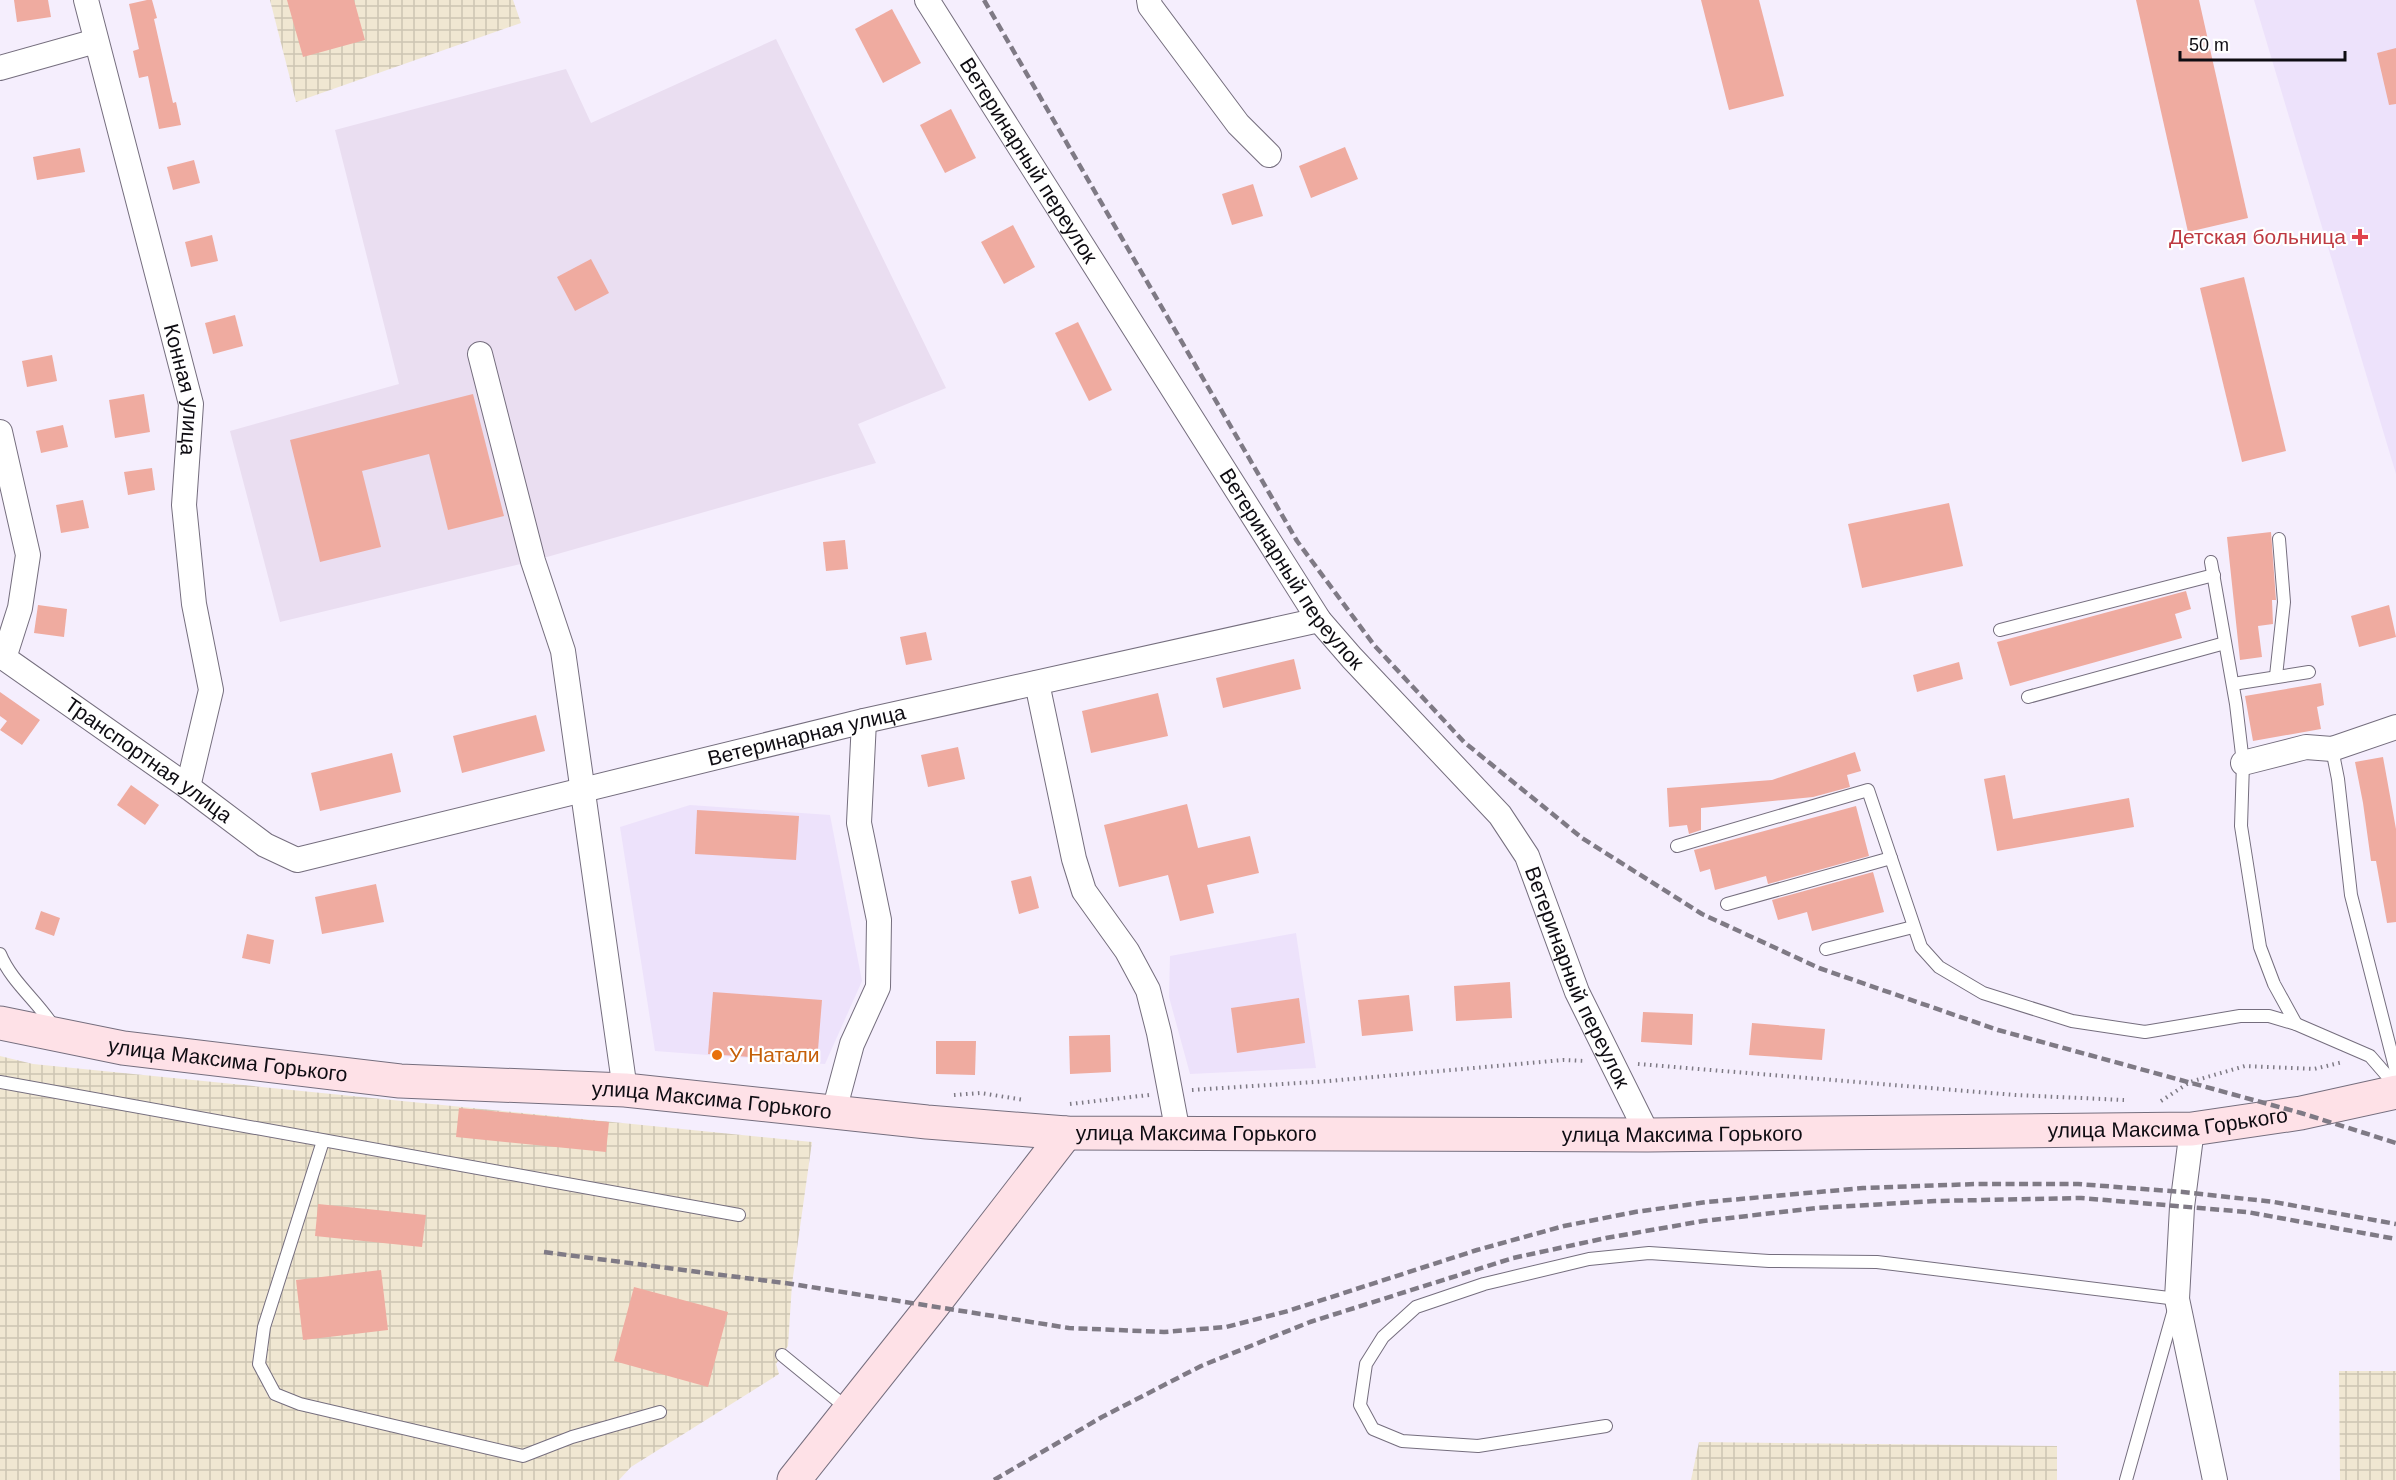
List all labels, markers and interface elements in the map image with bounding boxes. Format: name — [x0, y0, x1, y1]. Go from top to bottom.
scale bar — [2180, 24, 2345, 62]
text: 50 m — [2189, 35, 2229, 55]
street label: Ветеринарный переулок — [956, 53, 1103, 268]
place label: Детская больница — [2169, 225, 2346, 248]
marker: Детская больница — [2351, 228, 2369, 246]
street label: Конная улица — [160, 321, 204, 457]
street label: Ветеринарный переулок — [1215, 464, 1369, 674]
street label: Транспортная улица — [61, 692, 237, 827]
street label: Ветеринарная улица — [705, 700, 908, 770]
street label: Ветеринарный переулок — [1521, 863, 1635, 1092]
street label: улица Максима Горького — [106, 1033, 349, 1086]
place label: У Натали — [729, 1043, 820, 1066]
marker: У Натали — [710, 1048, 724, 1062]
street label: улица Максима Горького — [591, 1077, 833, 1123]
street label: улица Максима Горького — [2048, 1103, 2289, 1142]
street label: улица Максима Горького — [1076, 1121, 1317, 1145]
street label: улица Максима Горького — [1562, 1121, 1803, 1146]

